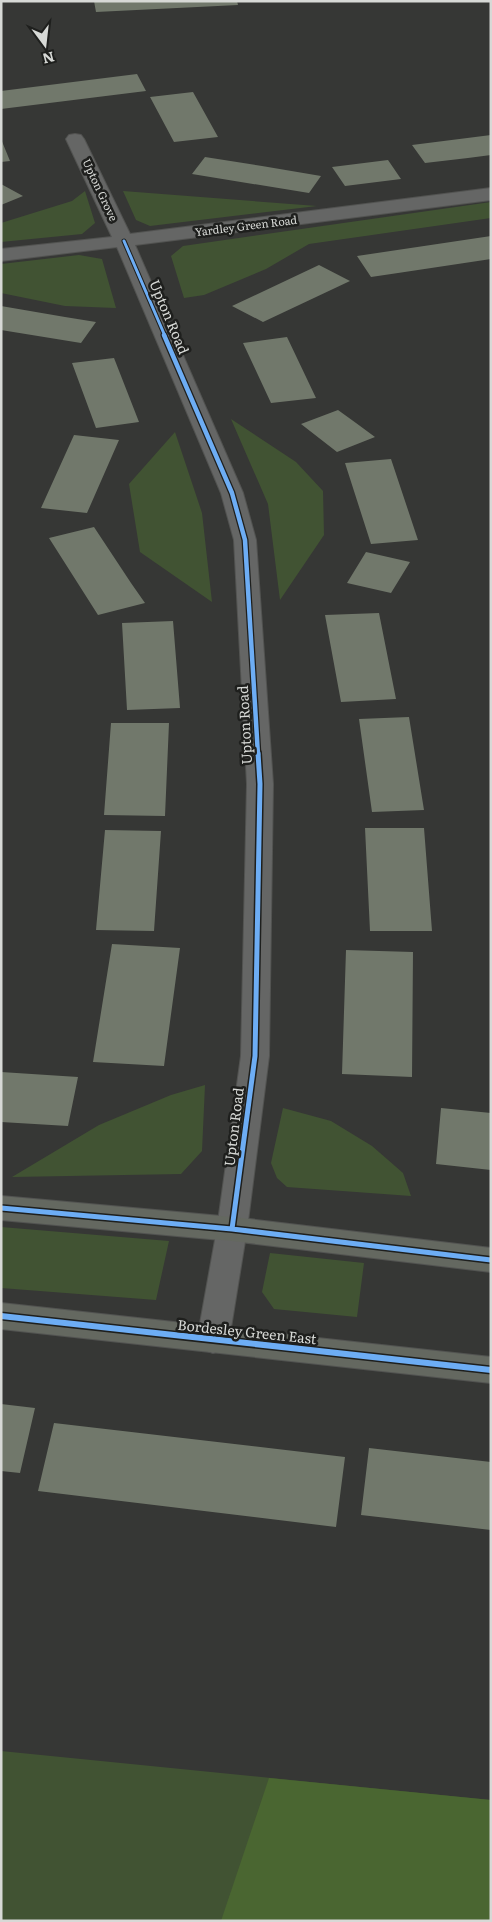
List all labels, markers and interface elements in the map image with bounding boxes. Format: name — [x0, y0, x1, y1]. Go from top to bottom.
north arrow — [20, 20, 70, 70]
text: N — [40, 47, 57, 70]
street label: Upton Grove — [79, 156, 122, 224]
street label: Yardley Green Road — [194, 211, 298, 239]
street label: Upton Road — [145, 276, 195, 357]
street label: Upton Road — [232, 685, 256, 765]
street label: Upton Road — [218, 1086, 248, 1167]
street label: Bordesley Green East — [177, 1314, 318, 1348]

